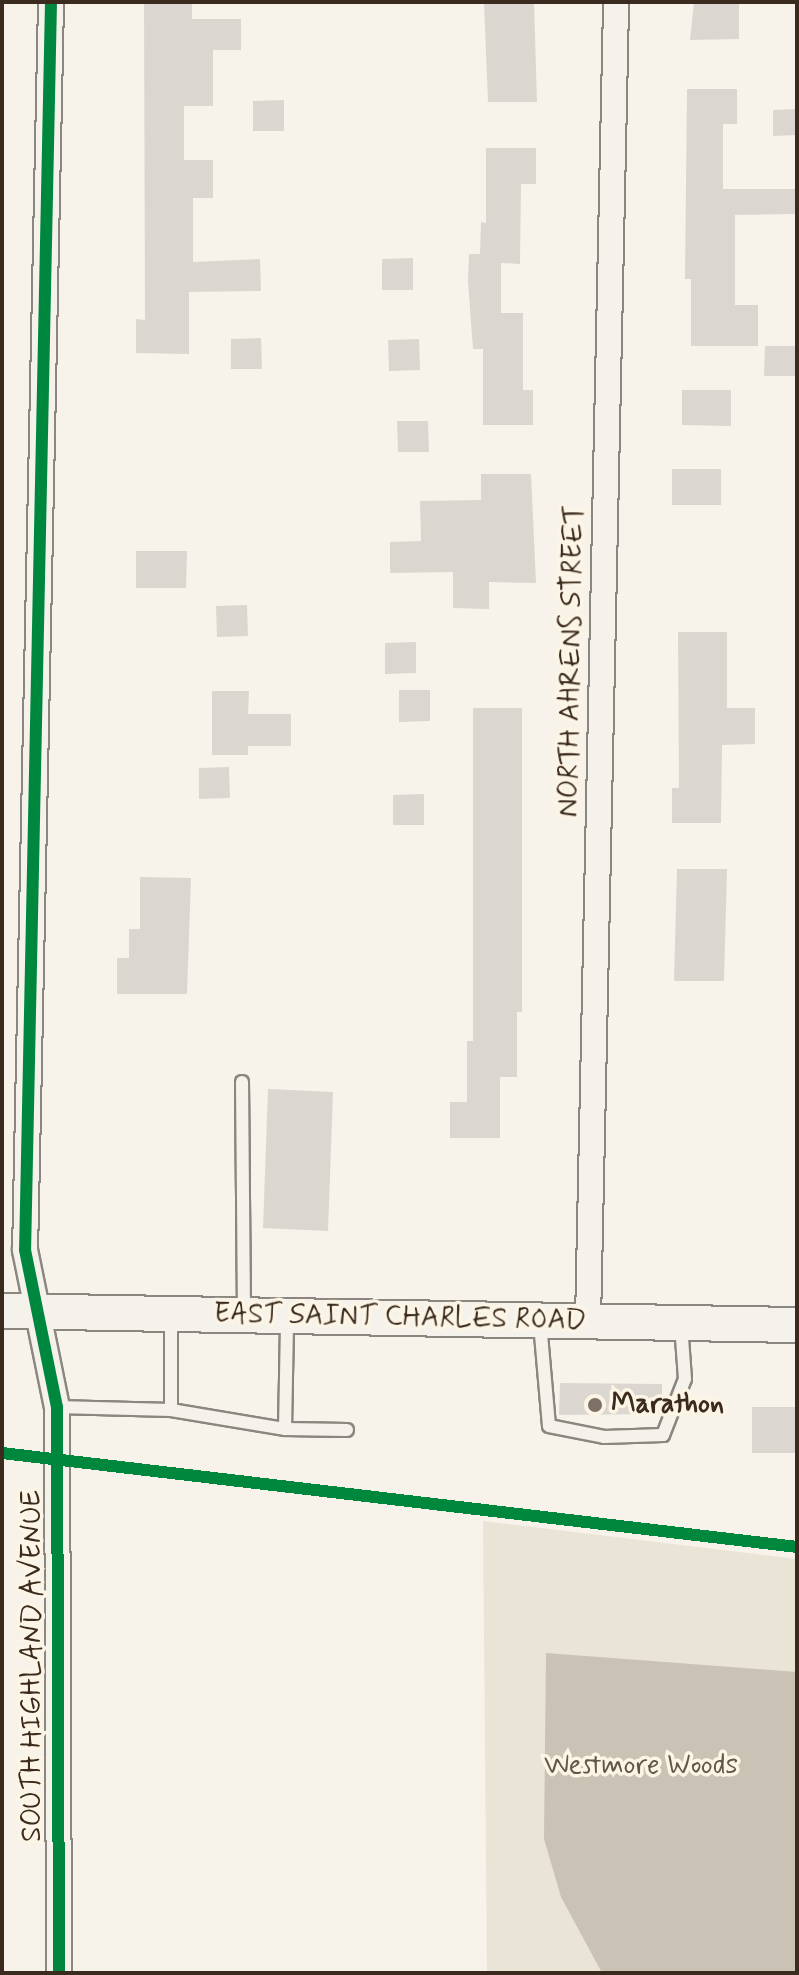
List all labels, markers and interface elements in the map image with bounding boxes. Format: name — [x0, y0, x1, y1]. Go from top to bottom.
street label: NORTH AHRENS STREET — [552, 503, 592, 819]
street label: EAST SAINT CHARLES ROAD — [213, 1298, 587, 1338]
place label: Marathon — [611, 1388, 724, 1422]
marker: Marathon — [586, 1396, 604, 1414]
street label: SOUTH HIGHLAND AVENUE — [16, 1488, 50, 1844]
park label: Westmore Woods — [543, 1749, 739, 1783]

